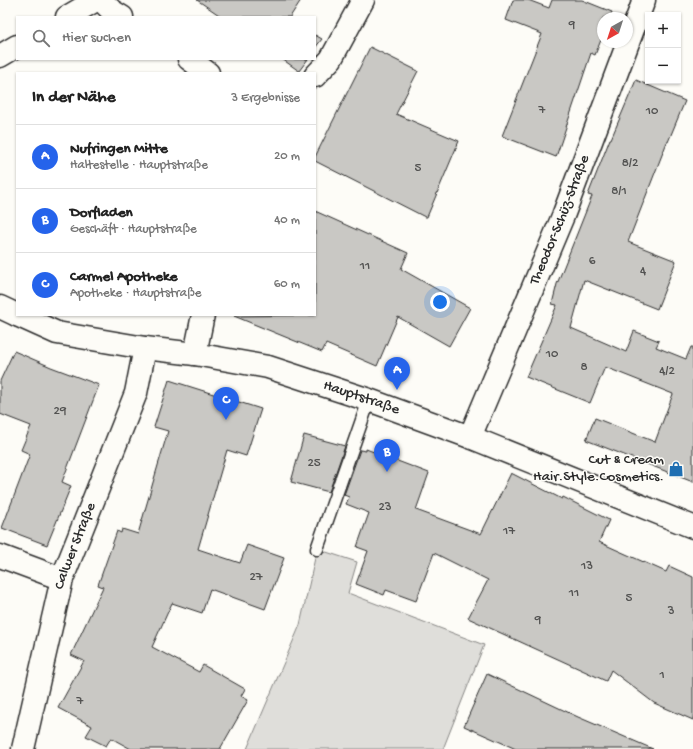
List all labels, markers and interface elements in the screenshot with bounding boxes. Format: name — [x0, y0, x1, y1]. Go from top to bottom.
north arrow — [597, 12, 633, 48]
map controls — [645, 12, 681, 84]
button: + — [645, 12, 681, 48]
search box — [16, 16, 316, 60]
house number: 9 — [568, 18, 576, 33]
icon: search — [30, 27, 52, 49]
text: Hier suchen — [62, 29, 131, 47]
button: − — [645, 48, 681, 84]
text: In der Nähe — [32, 88, 115, 108]
text: 3 Ergebnisse — [231, 91, 300, 106]
house number: 7 — [538, 103, 547, 118]
house number: 10 — [645, 104, 659, 119]
text: Nufringen Mitte — [70, 140, 168, 158]
text: A — [41, 149, 49, 164]
text: 20 m — [274, 149, 300, 164]
street label: Theodor-Schüz-Straße — [526, 152, 594, 288]
house number: 8/2 — [622, 156, 639, 171]
text: Haltestelle · Hauptstraße — [70, 158, 208, 173]
house number: 5 — [415, 161, 422, 176]
house number: 8/1 — [611, 184, 627, 199]
text: Dorfladen — [70, 204, 133, 222]
text: B — [42, 213, 48, 228]
text: 40 m — [274, 213, 300, 228]
text: Geschäft · Hauptstraße — [70, 222, 197, 237]
house number: 6 — [589, 254, 596, 269]
house number: 11 — [359, 259, 370, 274]
house number: 4 — [640, 264, 646, 279]
text: Carmel Apotheke — [70, 268, 177, 286]
text: C — [41, 277, 49, 292]
text: 60 m — [274, 277, 300, 292]
text: Apotheke · Hauptstraße — [70, 286, 202, 301]
your location — [430, 292, 450, 312]
house number: 10 — [545, 347, 559, 362]
pin: A — [384, 357, 410, 390]
house number: 8 — [580, 360, 588, 375]
house number: 4/2 — [659, 364, 675, 379]
street label: Hauptstraße — [321, 377, 402, 420]
pin: C — [213, 387, 239, 420]
house number: 29 — [54, 404, 67, 419]
pin: B — [374, 439, 400, 472]
place label: Cut & Cream Hair.Style.Cosmetics. — [533, 451, 664, 486]
house number: 25 — [307, 456, 321, 471]
shop icon: Cut & Cream Hair.Style.Cosmetics. — [667, 460, 685, 478]
street label: Calwer Straße — [51, 500, 101, 591]
house number: 23 — [378, 500, 392, 515]
house number: 17 — [502, 524, 516, 539]
house number: 13 — [580, 559, 593, 574]
house number: 27 — [249, 570, 264, 585]
house number: 11 — [568, 586, 579, 601]
house number: 5 — [626, 591, 633, 606]
house number: 3 — [667, 604, 675, 619]
house number: 9 — [534, 613, 542, 628]
house number: 1 — [658, 668, 665, 683]
house number: 7 — [76, 694, 85, 709]

